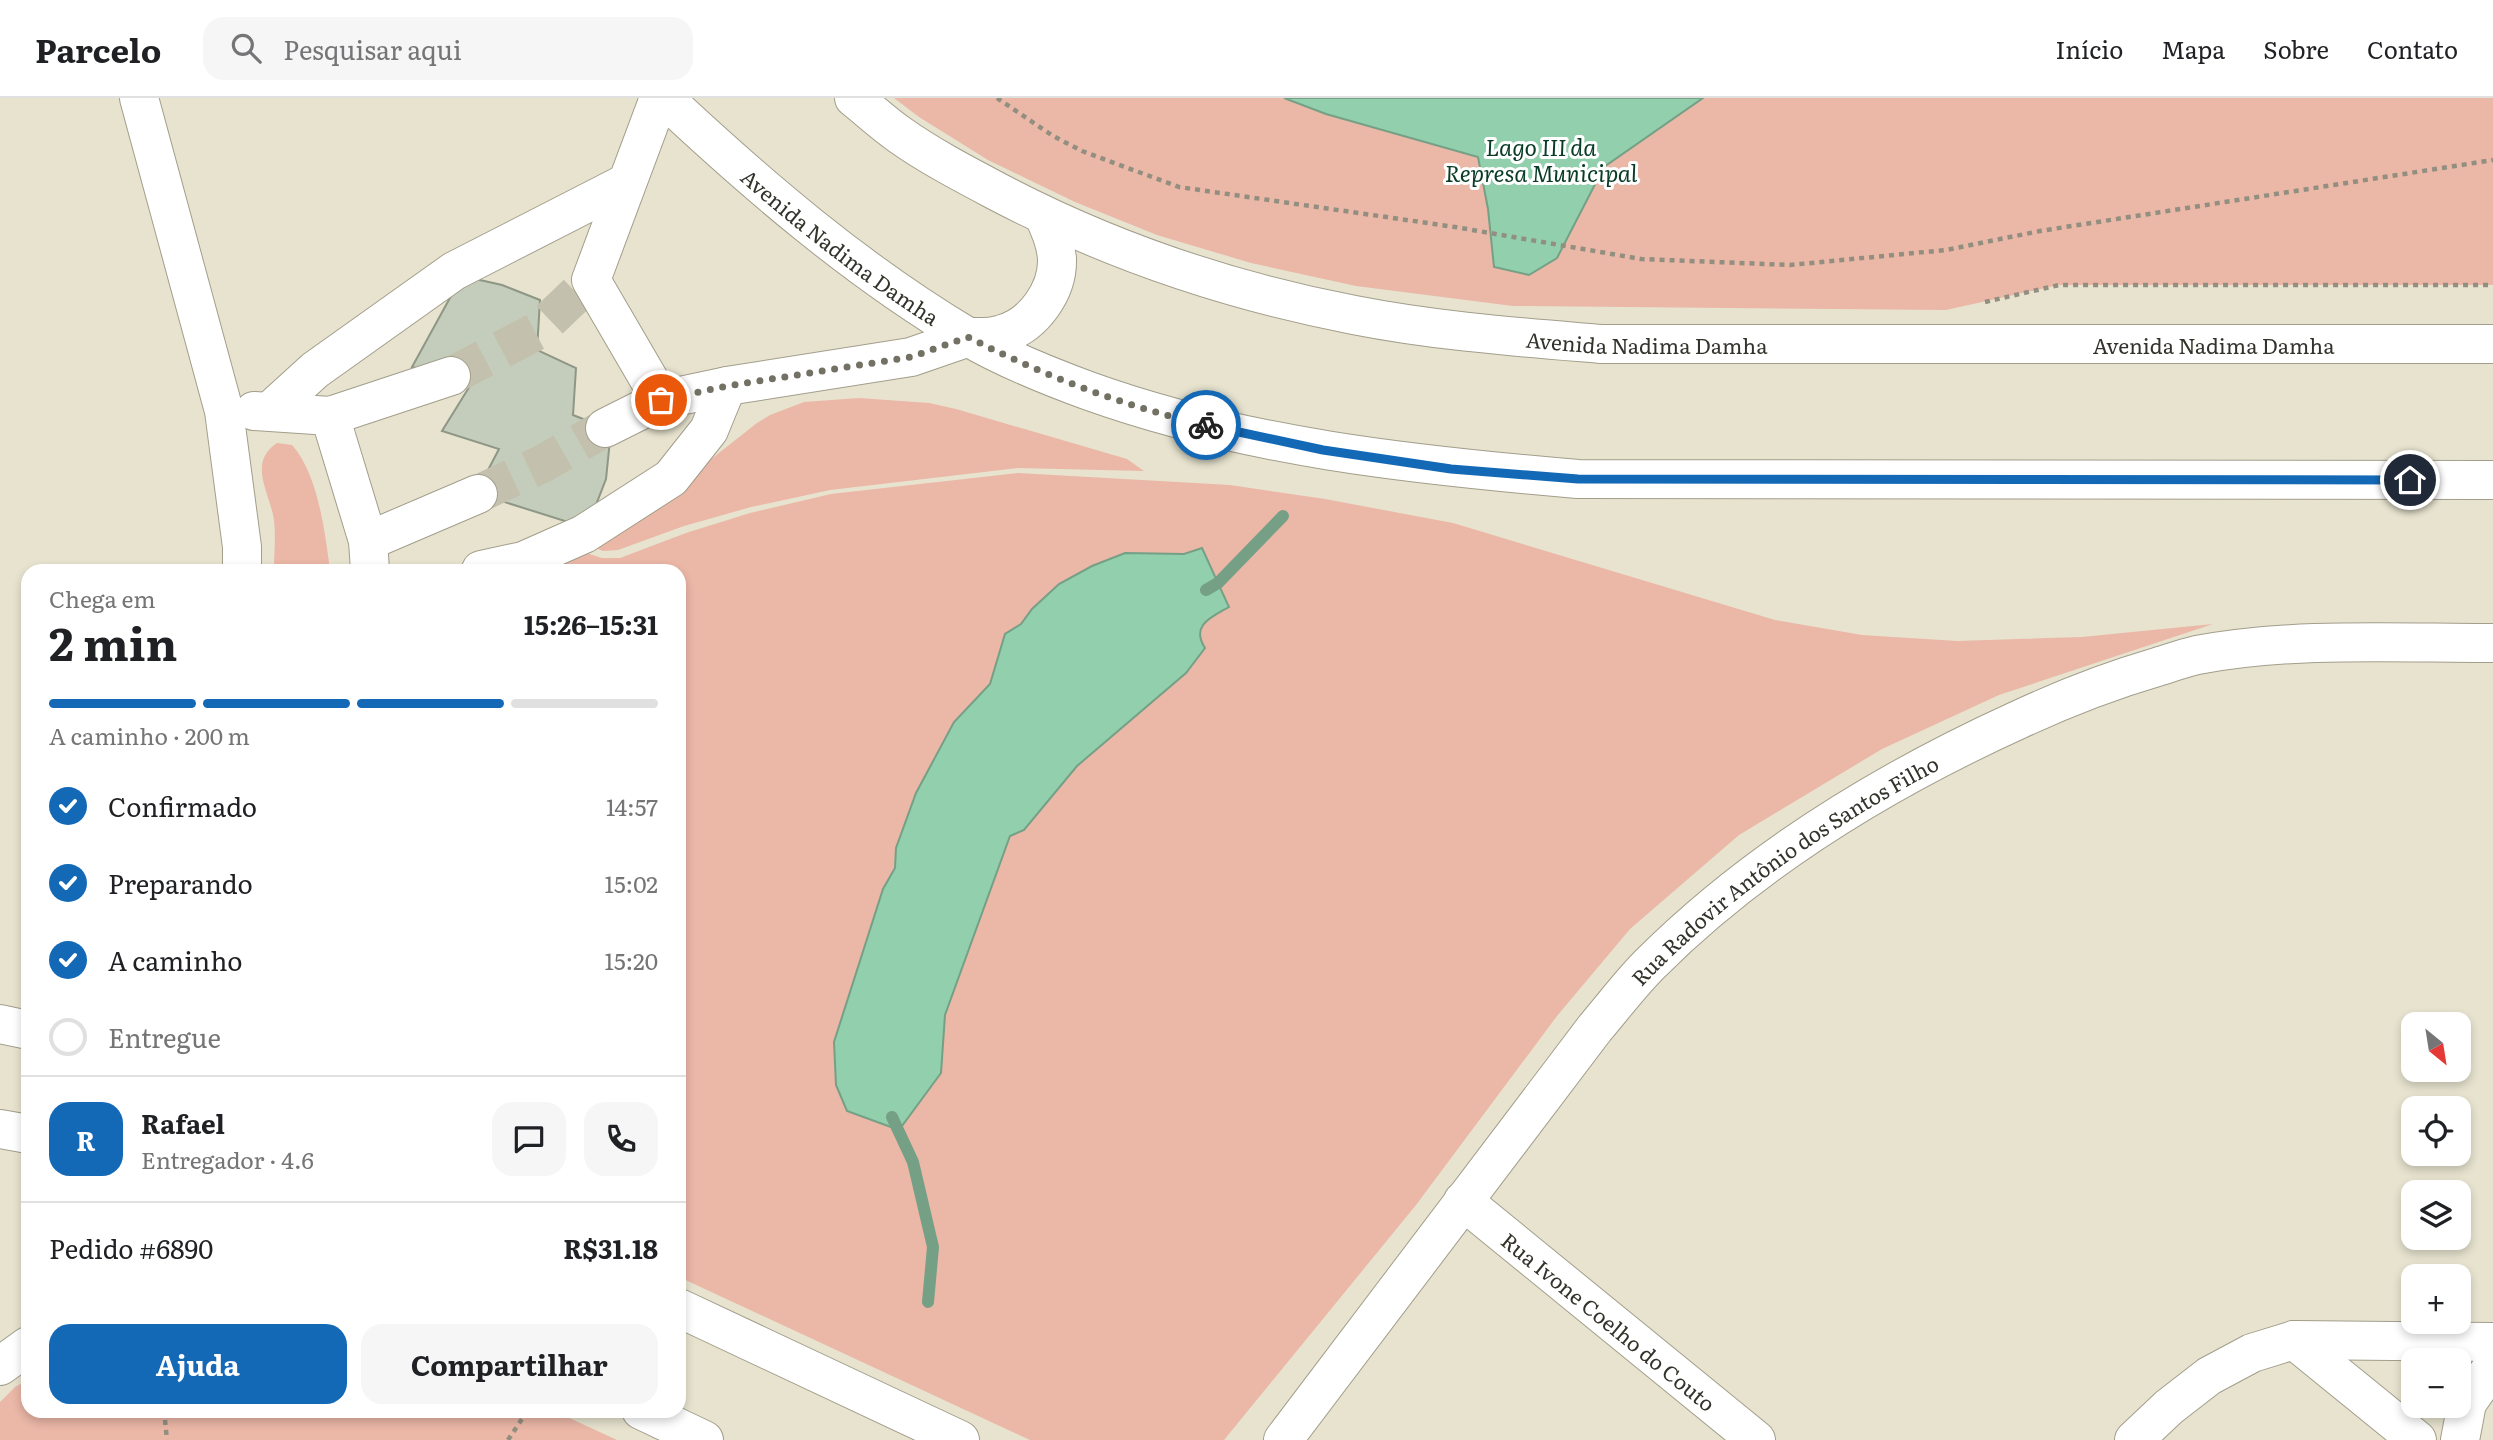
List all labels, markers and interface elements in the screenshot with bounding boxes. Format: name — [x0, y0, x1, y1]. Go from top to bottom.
search box — [203, 17, 693, 80]
text: Parcelo — [35, 24, 161, 73]
icon: search — [227, 29, 265, 67]
text: Pesquisar aqui — [283, 29, 462, 68]
text: Início — [2056, 31, 2123, 66]
text: Mapa — [2161, 31, 2225, 66]
text: Sobre — [2263, 31, 2329, 66]
text: Contato — [2367, 31, 2458, 66]
water label: Lago III da Represa Municipal — [1445, 129, 1638, 189]
street label: Avenida Nadima Damha — [735, 160, 947, 332]
street label: Avenida Nadima Damha — [1525, 322, 1768, 360]
street label: Avenida Nadima Damha — [2093, 329, 2335, 360]
pin — [631, 370, 691, 430]
icon: bag — [642, 381, 680, 419]
courier — [1171, 390, 1241, 460]
icon: bike — [1187, 406, 1225, 444]
pin — [2380, 450, 2440, 510]
icon: home — [2391, 461, 2429, 499]
text: Chega em — [49, 581, 156, 615]
text: 15:26–15:31 — [524, 604, 658, 643]
text: 2 min — [49, 607, 178, 675]
text: A caminho · 200 m — [49, 718, 250, 752]
street label: Rua Radovir Antônio dos Santos Filho — [1623, 746, 1943, 991]
text: Confirmado — [108, 786, 257, 825]
icon: check — [49, 787, 87, 825]
text: 14:57 — [606, 789, 658, 823]
text: Preparando — [108, 863, 253, 902]
icon: check — [49, 864, 87, 902]
text: 15:02 — [605, 866, 658, 900]
text: A caminho — [108, 940, 242, 979]
icon: check — [49, 941, 87, 979]
text: 15:20 — [605, 943, 658, 977]
north arrow — [2401, 1012, 2471, 1082]
map controls — [2401, 1012, 2471, 1418]
text: Entregue — [108, 1017, 221, 1056]
button: locate — [2401, 1096, 2471, 1166]
button: chat — [492, 1102, 566, 1176]
button: phone — [584, 1102, 658, 1176]
text: Rafael — [141, 1103, 225, 1142]
text: R — [76, 1120, 96, 1159]
text: Entregador · 4.6 — [141, 1142, 314, 1176]
button: layers — [2401, 1180, 2471, 1250]
street label: Rua Ivone Coelho do Couto — [1496, 1224, 1723, 1417]
text: Pedido #6890 — [49, 1228, 213, 1267]
text: R$31.18 — [563, 1228, 658, 1267]
button: + — [2401, 1264, 2471, 1334]
button: Ajuda — [49, 1324, 347, 1404]
button: Compartilhar — [361, 1324, 658, 1404]
button: − — [2401, 1348, 2471, 1418]

